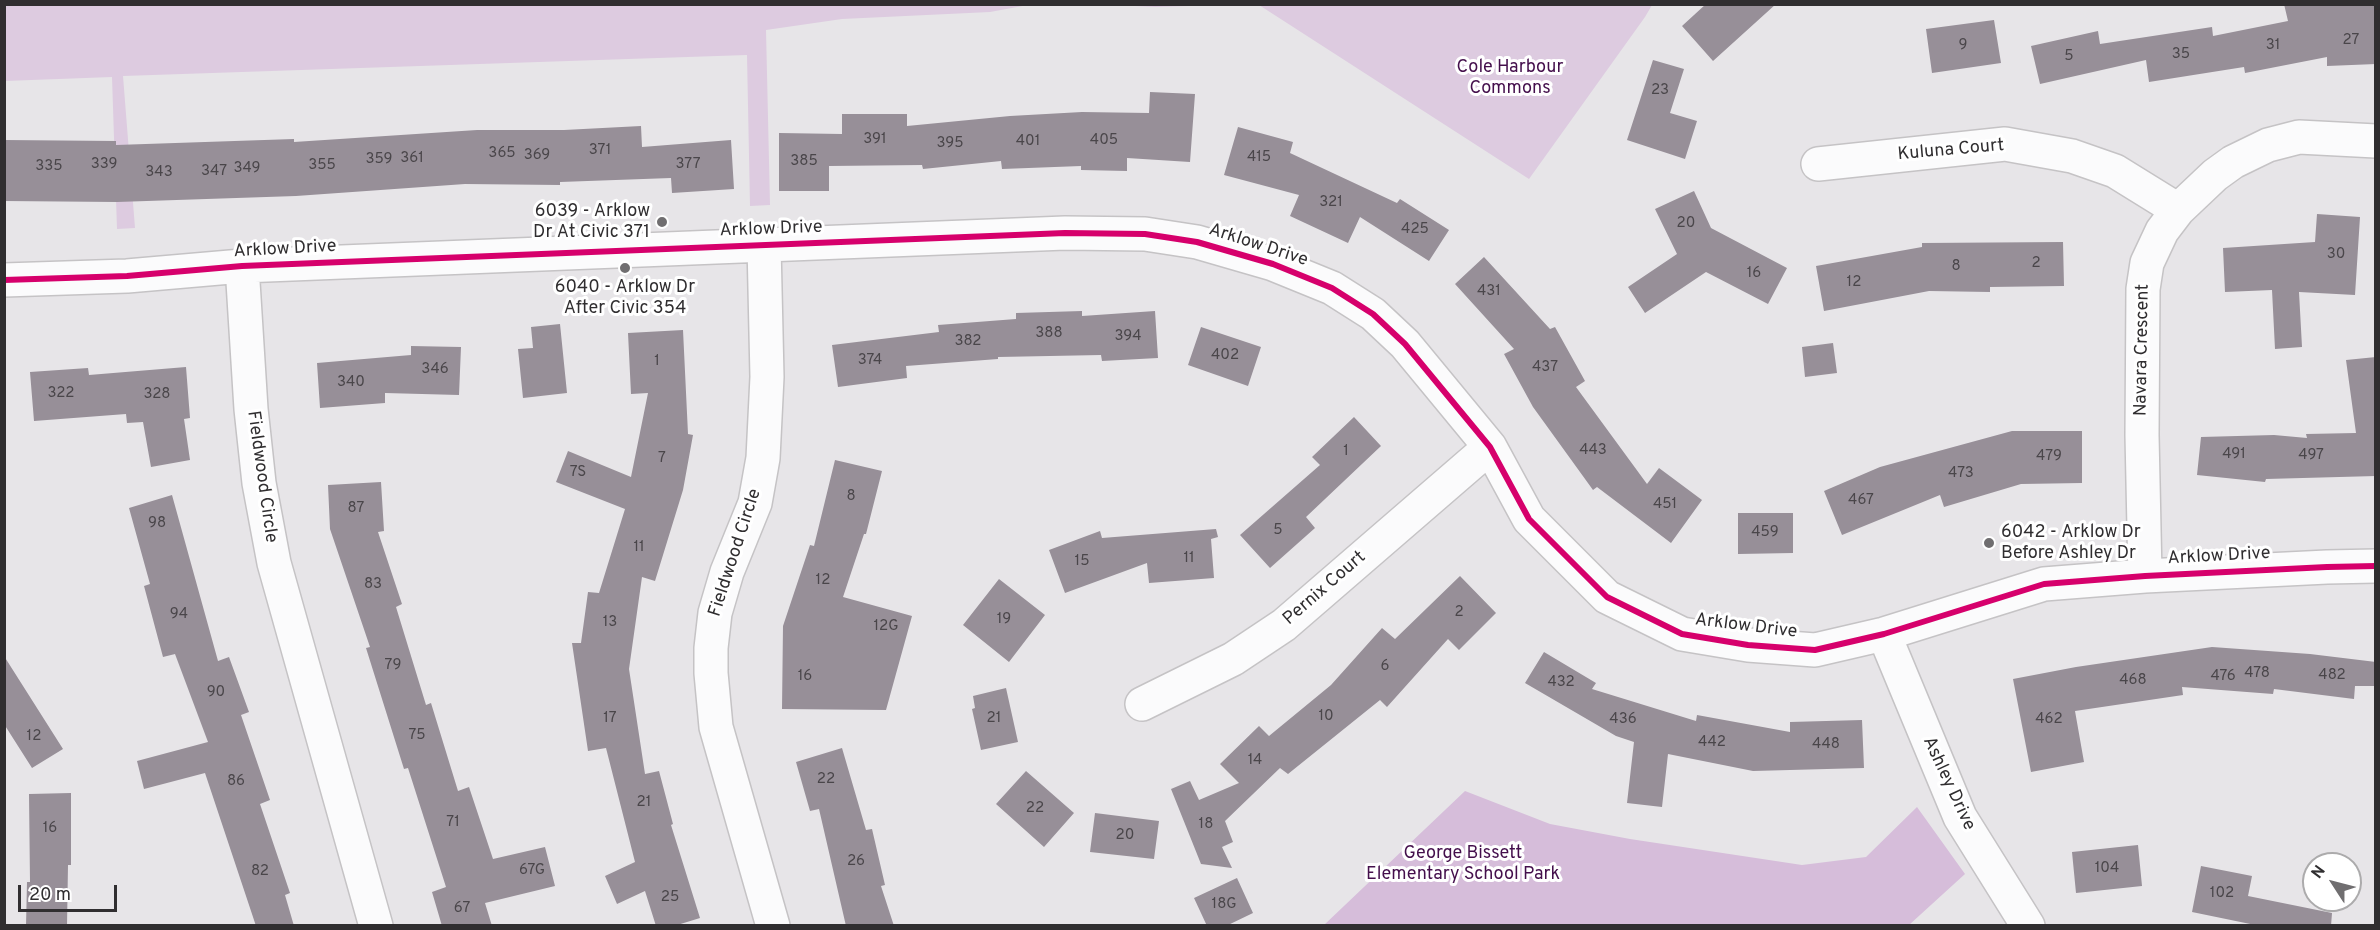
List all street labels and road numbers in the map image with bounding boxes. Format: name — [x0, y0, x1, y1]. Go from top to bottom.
street label: Kuluna Court — [1897, 136, 2005, 166]
street label: Arklow Drive — [719, 217, 823, 243]
street label: Arklow Drive — [1206, 220, 1310, 272]
street label: Arklow Drive — [233, 237, 337, 263]
street label: Navara Crescent — [2131, 284, 2155, 416]
street label: Fieldwood Circle — [241, 410, 281, 544]
street label: Fieldwood Circle — [705, 486, 767, 620]
street label: Arklow Drive — [2167, 544, 2271, 570]
street label: Pernix Court — [1279, 547, 1371, 631]
street label: Arklow Drive — [1694, 610, 1798, 644]
street label: Ashley Drive — [1917, 734, 1979, 834]

